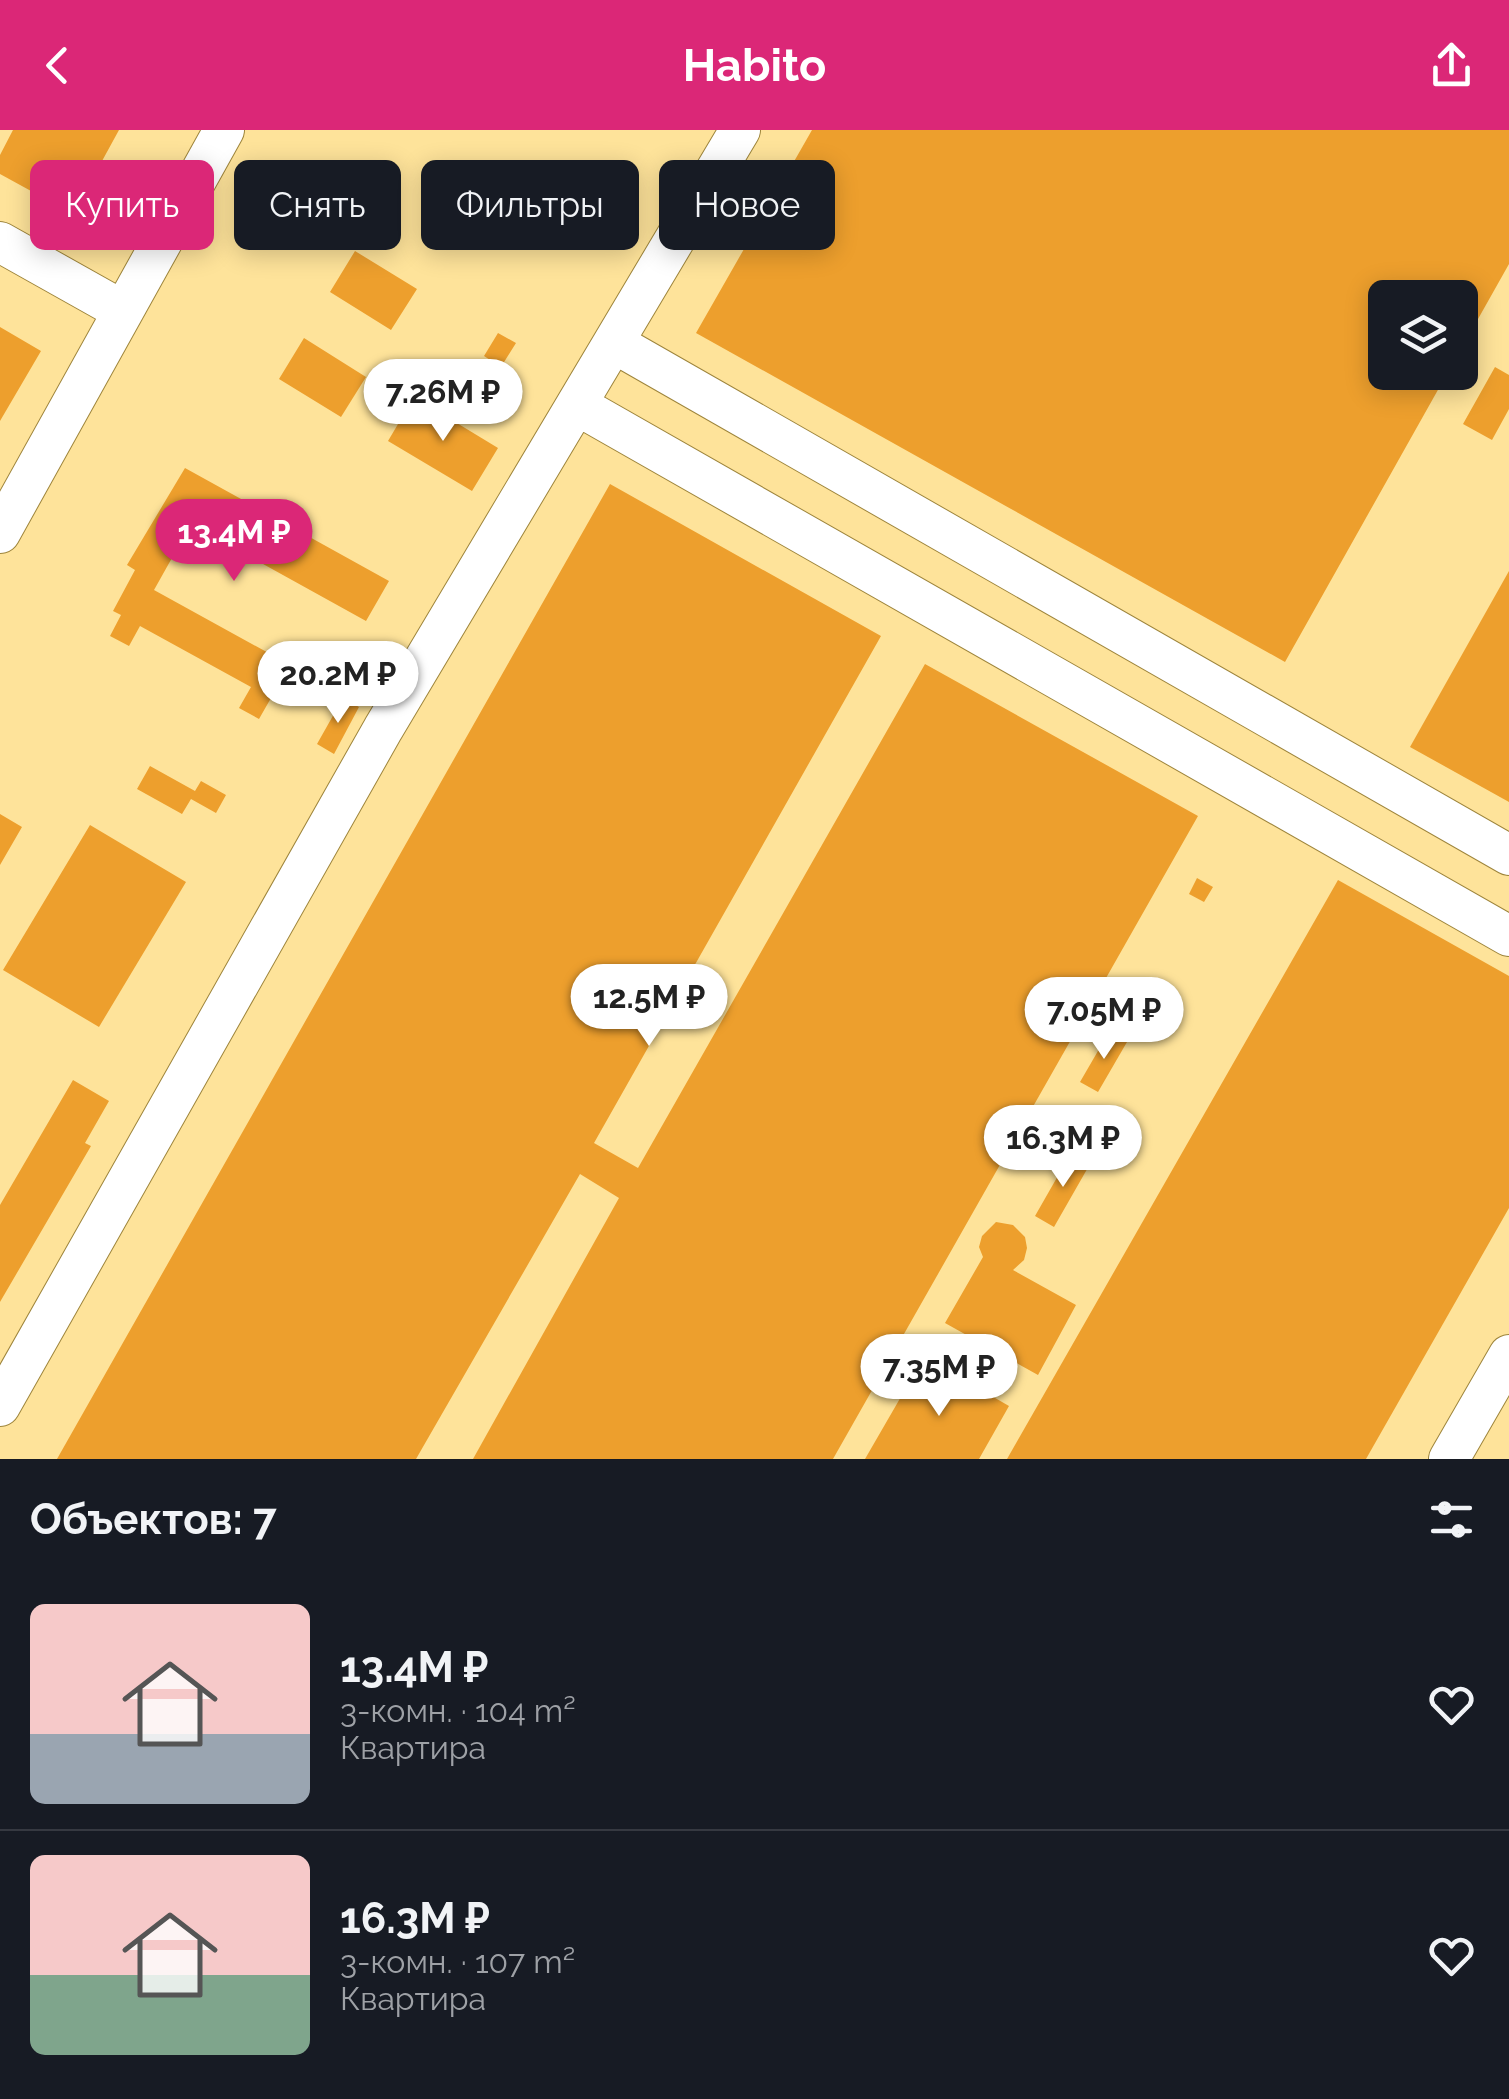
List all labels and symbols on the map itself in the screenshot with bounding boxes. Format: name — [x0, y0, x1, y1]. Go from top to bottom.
pin: 7.26M ₽ — [351, 359, 535, 444]
pin: 13.4M ₽ — [142, 499, 326, 584]
pin: 20.2M ₽ — [246, 641, 430, 726]
pin: 12.5M ₽ — [557, 964, 741, 1049]
pin: 7.05M ₽ — [1012, 977, 1196, 1062]
pin: 16.3M ₽ — [971, 1105, 1155, 1190]
pin: 7.35M ₽ — [847, 1334, 1031, 1419]

